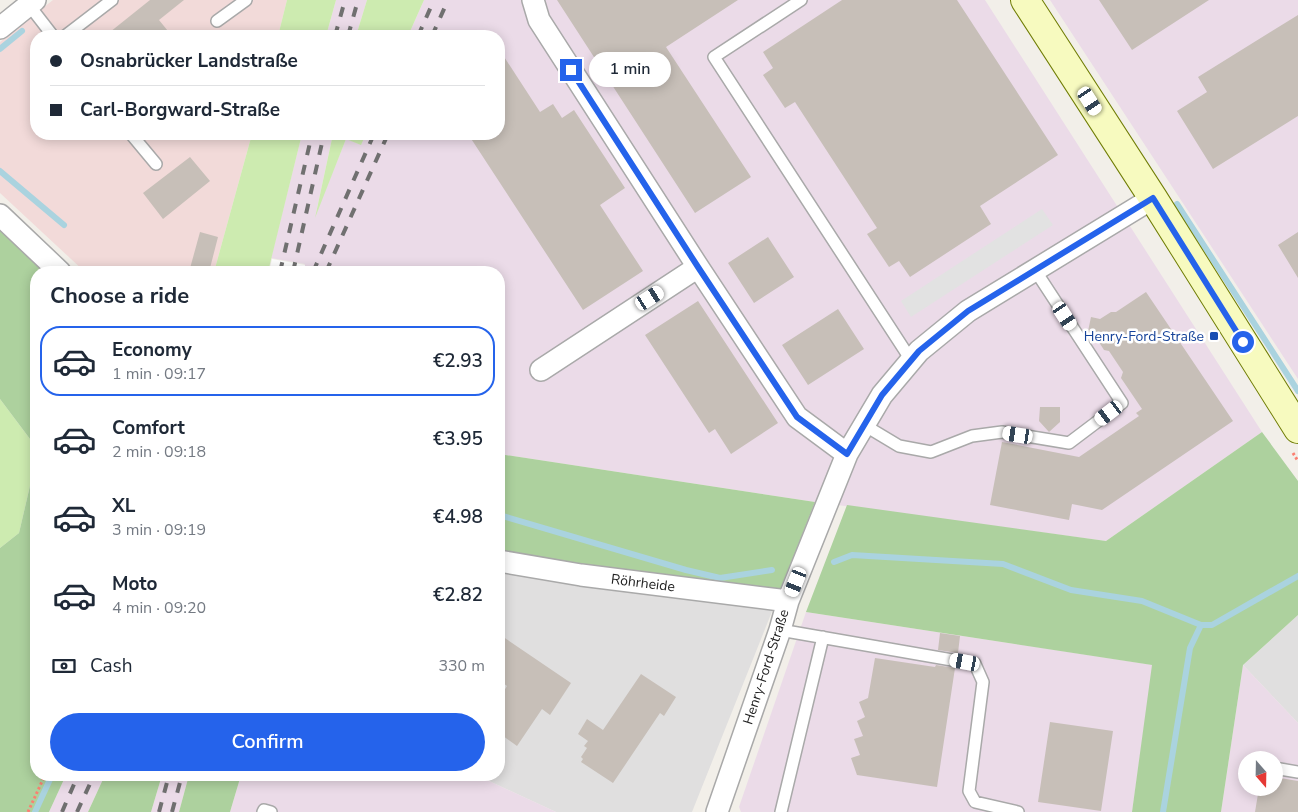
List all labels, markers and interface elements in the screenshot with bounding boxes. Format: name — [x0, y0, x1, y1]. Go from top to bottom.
text: Osnabrücker Landstraße — [80, 48, 298, 74]
callout: 1 min — [588, 52, 671, 88]
text: 1 min — [610, 58, 650, 80]
route end — [560, 59, 582, 81]
car — [1075, 84, 1104, 118]
text: Carl-Borgward-Straße — [80, 97, 280, 123]
text: Choose a ride — [50, 281, 189, 311]
car — [633, 284, 666, 312]
car — [1050, 299, 1079, 333]
place label: Henry-Ford-Straße — [1084, 327, 1204, 346]
marker: Henry-Ford-Straße — [1208, 330, 1220, 342]
route start — [1232, 331, 1254, 353]
text: Economy — [112, 337, 192, 363]
icon: car — [52, 339, 97, 384]
text: €2.93 — [433, 348, 483, 374]
text: 1 min · 09:17 — [112, 363, 206, 385]
car — [1092, 398, 1125, 428]
text: Comfort — [112, 415, 185, 441]
icon: car — [52, 417, 97, 462]
car — [1002, 425, 1033, 445]
text: €3.95 — [433, 426, 483, 452]
text: 2 min · 09:18 — [112, 441, 206, 463]
text: XL — [112, 493, 135, 519]
icon: car — [52, 495, 97, 540]
text: €4.98 — [433, 504, 483, 530]
text: 3 min · 09:19 — [112, 519, 206, 541]
car — [783, 565, 808, 599]
street label: Röhrheide — [610, 570, 676, 596]
text: Moto — [112, 571, 158, 597]
icon: car — [52, 573, 97, 618]
text: €2.82 — [433, 582, 483, 608]
text: 4 min · 09:20 — [112, 597, 206, 619]
street label: Henry-Ford-Straße — [738, 607, 794, 727]
icon: cash — [50, 652, 78, 680]
car — [948, 652, 981, 672]
text: Cash — [90, 653, 132, 679]
text: 330 m — [438, 655, 485, 677]
button: Confirm — [50, 713, 485, 771]
north arrow — [1238, 751, 1282, 796]
map controls — [1238, 751, 1283, 796]

